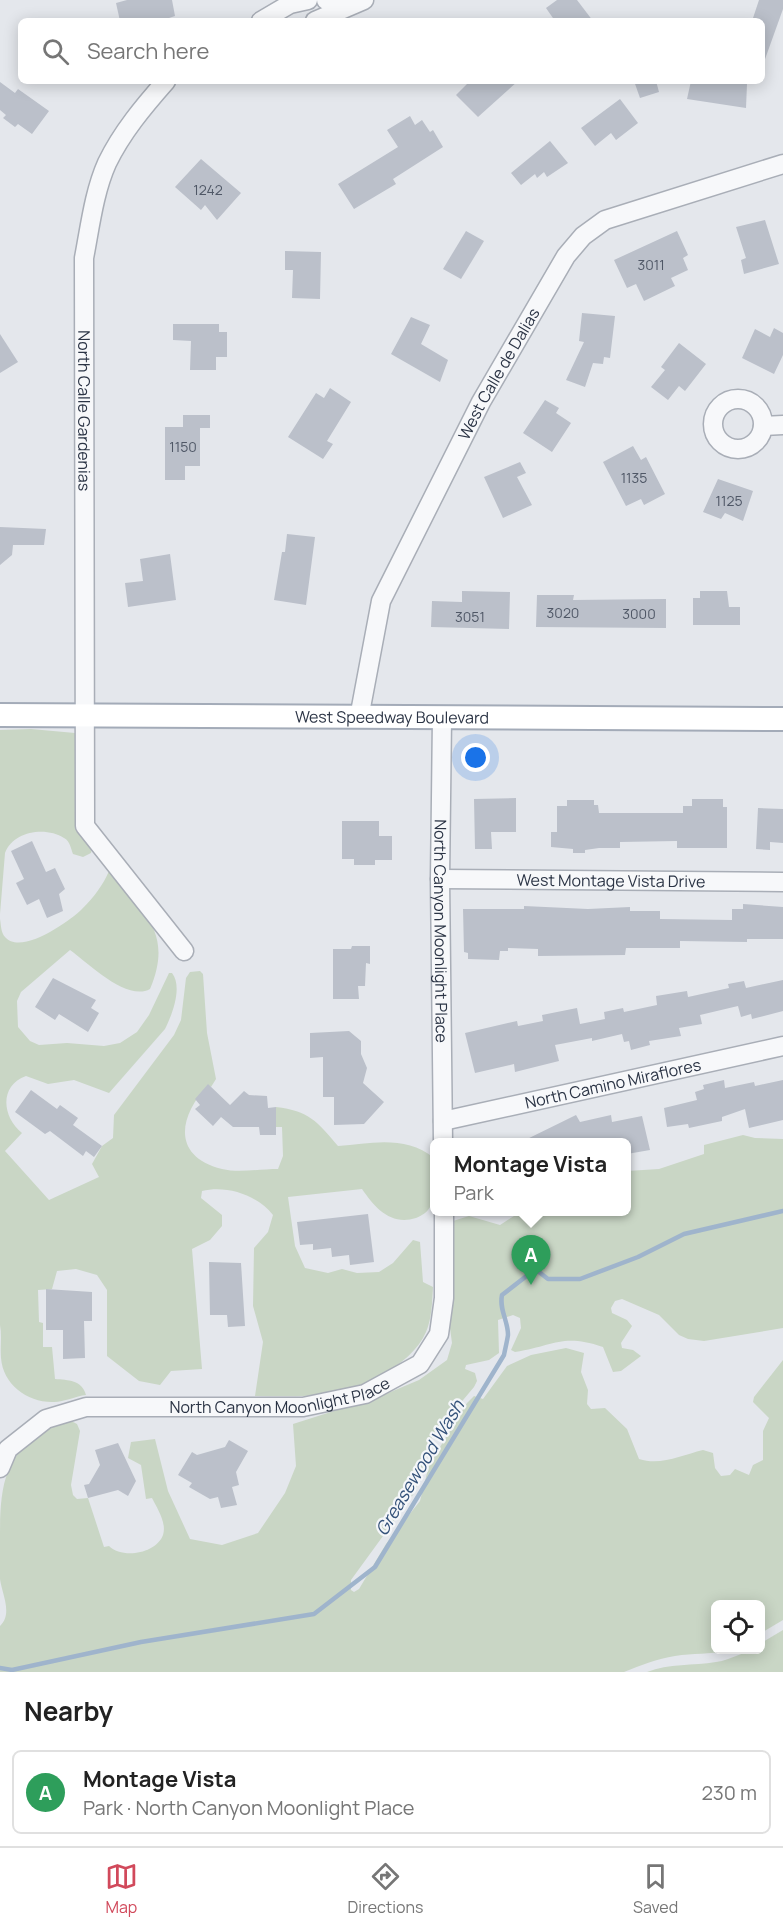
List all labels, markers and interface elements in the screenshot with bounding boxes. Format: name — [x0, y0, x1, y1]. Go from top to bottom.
search box — [18, 18, 765, 84]
icon: search — [39, 35, 72, 68]
text: Search here — [87, 36, 209, 66]
house number: 1242 — [193, 180, 223, 199]
house number: 3011 — [637, 255, 665, 274]
street label: West Calle de Dalias — [453, 304, 545, 443]
street label: North Calle Gardenias — [73, 330, 95, 491]
house number: 1150 — [169, 437, 197, 456]
house number: 1135 — [621, 468, 647, 487]
house number: 1125 — [716, 491, 743, 510]
house number: 3020 — [547, 603, 579, 622]
house number: 3000 — [622, 604, 656, 623]
house number: 3051 — [455, 607, 485, 626]
street label: West Speedway Boulevard — [295, 706, 489, 728]
your location — [461, 743, 490, 772]
street label: North Canyon Moonlight Place — [429, 819, 453, 1043]
street label: West Montage Vista Drive — [517, 869, 705, 892]
street label: North Camino Miraflores — [523, 1053, 703, 1114]
popup — [430, 1138, 631, 1216]
text: Montage Vista — [454, 1149, 607, 1179]
text: Park — [454, 1179, 494, 1206]
pin: A — [512, 1236, 550, 1285]
street label: North Canyon Moonlight Place — [169, 1372, 394, 1418]
water label: Greasewood Wash — [369, 1394, 470, 1540]
map controls — [711, 1600, 765, 1654]
button: locate — [711, 1600, 765, 1654]
text: Nearby — [24, 1693, 113, 1729]
text: Montage Vista — [83, 1764, 237, 1794]
text: A — [39, 1779, 52, 1806]
text: 230 m — [701, 1779, 757, 1806]
text: Park · North Canyon Moonlight Place — [83, 1794, 415, 1821]
tab: Map — [105, 1860, 138, 1918]
tab: Directions — [348, 1860, 423, 1918]
tab: Saved — [633, 1860, 678, 1918]

